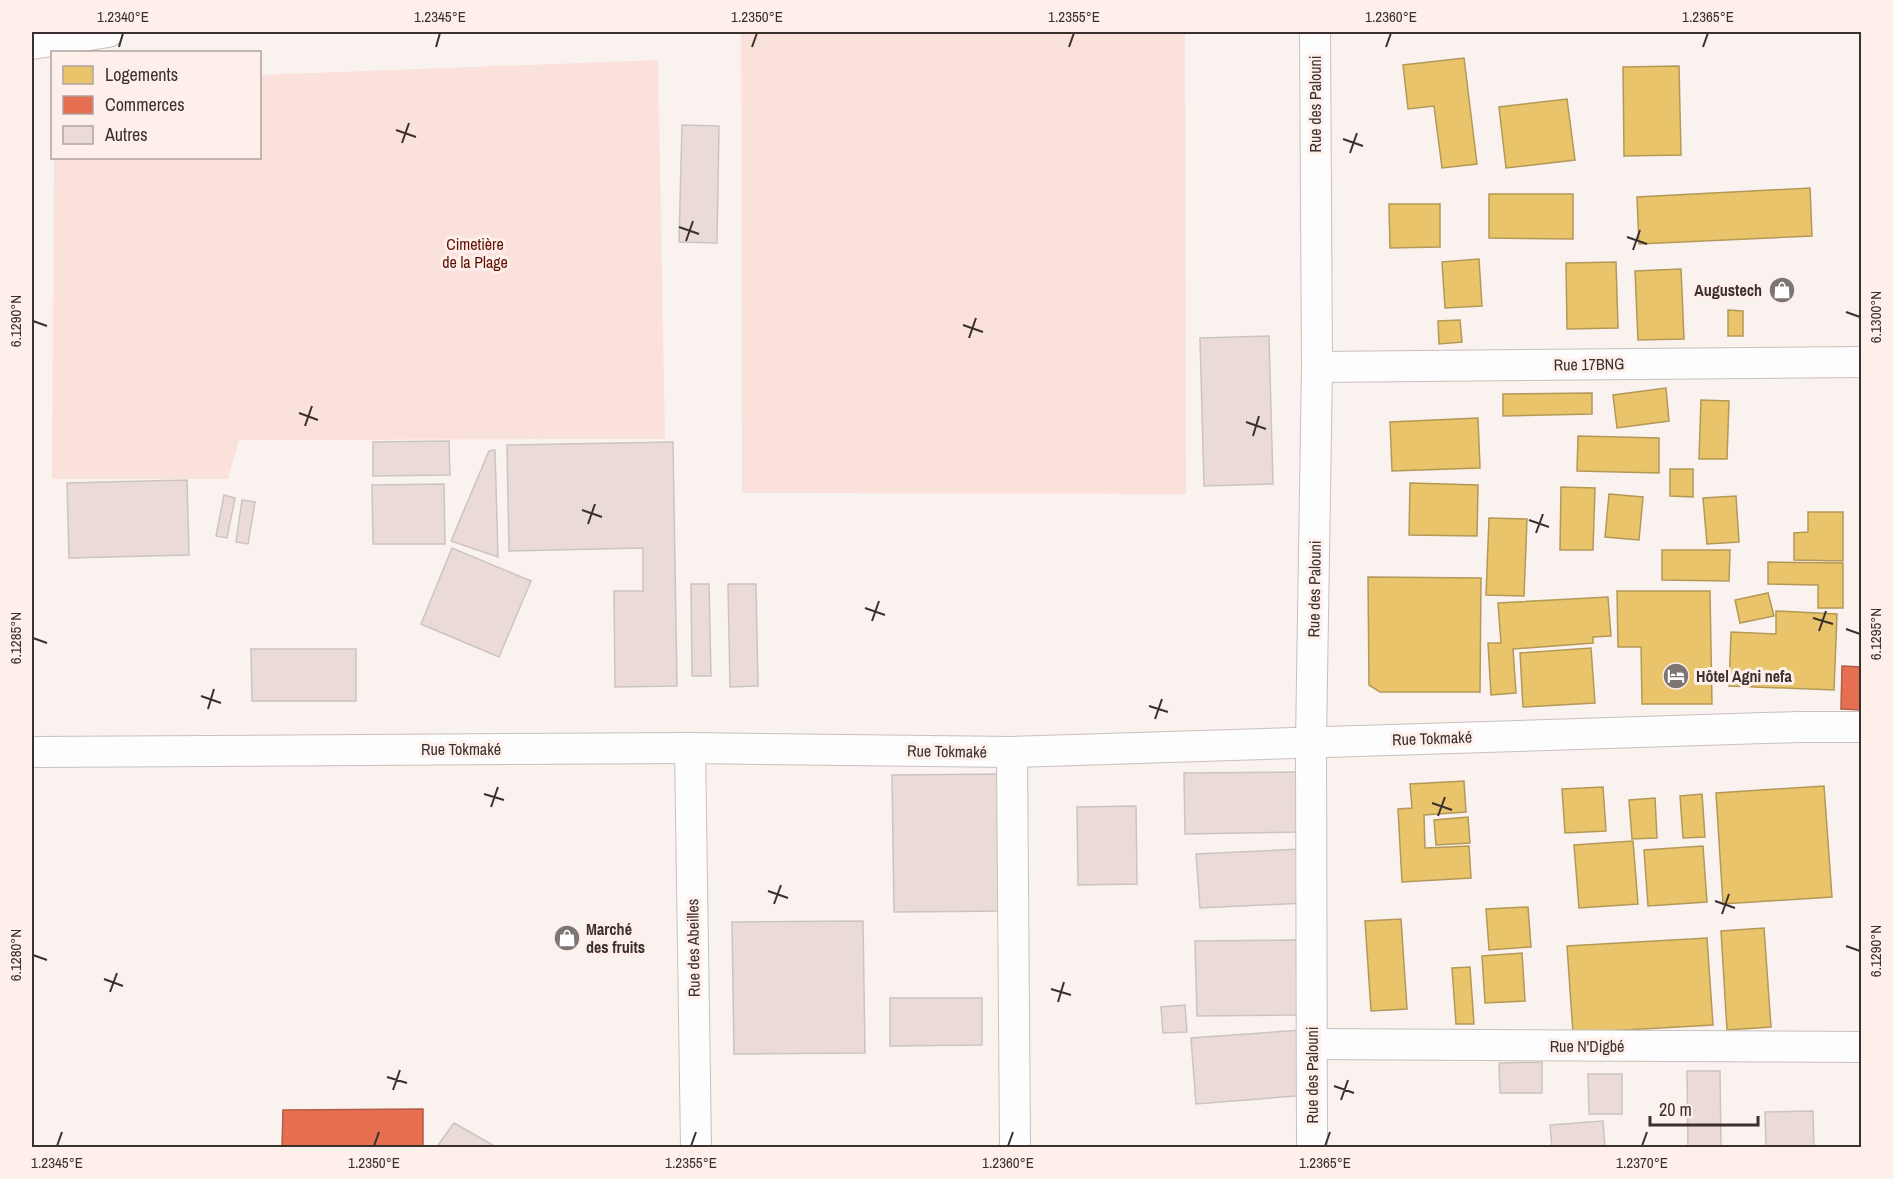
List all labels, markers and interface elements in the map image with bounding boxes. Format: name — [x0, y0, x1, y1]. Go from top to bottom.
text: 1.2340°E — [97, 6, 149, 27]
text: 1.2345°E — [414, 6, 466, 27]
text: 1.2350°E — [731, 6, 783, 27]
text: 1.2355°E — [1048, 6, 1100, 27]
text: 1.2360°E — [1365, 6, 1417, 27]
text: 1.2365°E — [1682, 6, 1734, 27]
legend — [51, 51, 261, 159]
street label: Rue des Palouni — [1304, 55, 1326, 153]
text: Logements — [105, 62, 178, 87]
text: Commerces — [105, 92, 185, 117]
text: Autres — [104, 122, 148, 147]
park label: Cimetière de la Plage — [442, 233, 508, 273]
shop icon: Augustech — [1767, 275, 1797, 305]
place label: Augustech — [1694, 279, 1762, 301]
text: 6.1300°N — [1865, 291, 1886, 343]
text: 6.1290°N — [5, 295, 26, 347]
street label: Rue 17BNG — [1553, 352, 1625, 376]
street label: Rue des Palouni — [1302, 540, 1326, 638]
text: 6.1295°N — [1865, 608, 1886, 660]
text: 6.1285°N — [5, 612, 26, 664]
hotel icon: Hôtel Agni nefa — [1661, 661, 1691, 691]
place label: Hôtel Agni nefa — [1696, 665, 1792, 687]
street label: Rue Tokmaké — [1392, 726, 1472, 750]
street label: Rue Tokmaké — [421, 738, 501, 760]
street label: Rue Tokmaké — [907, 739, 987, 763]
street label: Rue des Abeilles — [681, 899, 705, 997]
place label: Marché des fruits — [586, 918, 645, 958]
shop icon: Marché des fruits — [552, 923, 582, 953]
text: 6.1290°N — [1865, 925, 1886, 977]
text: 6.1280°N — [5, 929, 26, 981]
street label: Rue des Palouni — [1301, 1026, 1323, 1124]
street label: Rue N'Digbé — [1550, 1035, 1624, 1057]
scale bar — [1650, 1089, 1758, 1127]
text: 20 m — [1659, 1097, 1692, 1122]
text: 1.2345°E — [31, 1152, 83, 1173]
text: 1.2350°E — [348, 1152, 400, 1173]
text: 1.2355°E — [665, 1152, 717, 1173]
text: 1.2360°E — [982, 1152, 1034, 1173]
text: 1.2365°E — [1299, 1152, 1351, 1173]
text: 1.2370°E — [1616, 1152, 1668, 1173]

